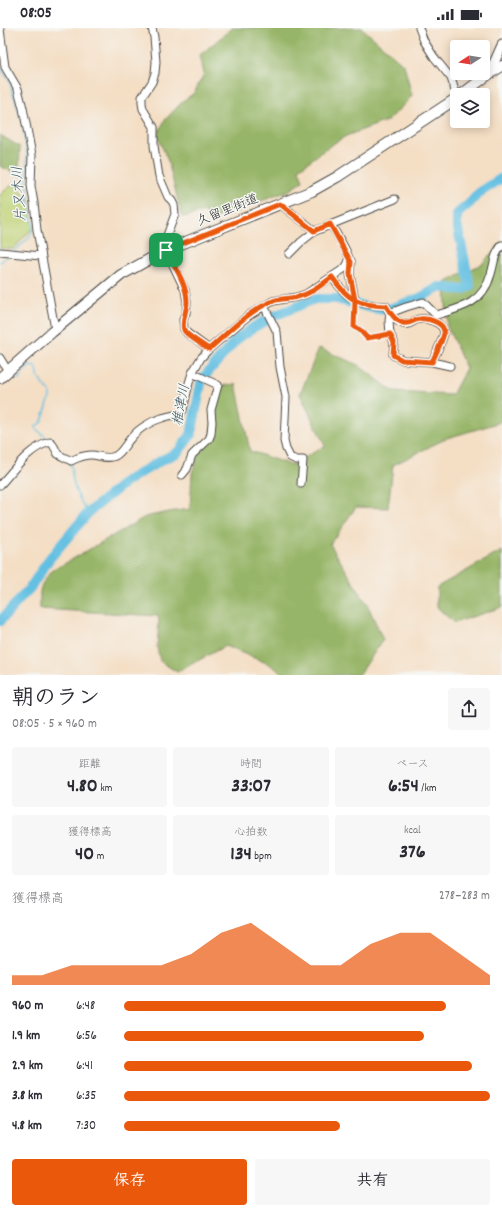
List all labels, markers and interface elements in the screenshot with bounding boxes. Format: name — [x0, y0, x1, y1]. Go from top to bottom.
text: 08:05 — [20, 3, 52, 25]
north arrow — [450, 40, 490, 80]
map controls — [450, 40, 490, 128]
button: layers — [450, 88, 490, 128]
water label: 片又木川 — [8, 165, 32, 223]
street label: 久留里街道 — [194, 190, 262, 232]
pin — [149, 233, 183, 267]
icon: arrive — [155, 239, 177, 261]
water label: 椎津川 — [168, 382, 196, 428]
text: 朝のラン — [12, 684, 100, 715]
button: share — [448, 688, 490, 730]
text: 08:05 · 5 × 960 m — [12, 715, 97, 734]
text: 距離 — [79, 757, 101, 773]
text: 時間 — [240, 757, 262, 773]
text: ペース — [396, 757, 428, 773]
text: 4.80 — [67, 773, 98, 801]
text: 33:07 — [231, 773, 271, 801]
text: 6:54 — [388, 773, 419, 801]
text: km — [98, 781, 112, 797]
text: /km — [419, 781, 437, 797]
text: kcal — [404, 823, 421, 839]
text: 獲得標高 — [68, 825, 112, 841]
text: 心拍数 — [234, 825, 267, 841]
text: 376 — [399, 839, 425, 867]
text: 40 — [75, 841, 94, 869]
text: 134 — [230, 841, 252, 869]
text: m — [94, 849, 104, 865]
text: bpm — [252, 849, 272, 865]
text: 278–283 m — [439, 887, 490, 906]
text: 獲得標高 — [12, 890, 64, 909]
text: 960 m — [12, 997, 43, 1016]
text: 6:48 — [76, 997, 95, 1016]
text: 1.9 km — [12, 1027, 40, 1046]
text: 6:56 — [76, 1027, 97, 1046]
text: 2.9 km — [12, 1057, 43, 1076]
text: 6:41 — [76, 1057, 93, 1076]
text: 3.8 km — [12, 1087, 42, 1106]
text: 6:35 — [76, 1087, 96, 1106]
text: 4.8 km — [12, 1117, 42, 1136]
text: 7:30 — [76, 1117, 96, 1136]
button: 保存 — [12, 1159, 247, 1205]
button: 共有 — [255, 1159, 490, 1205]

